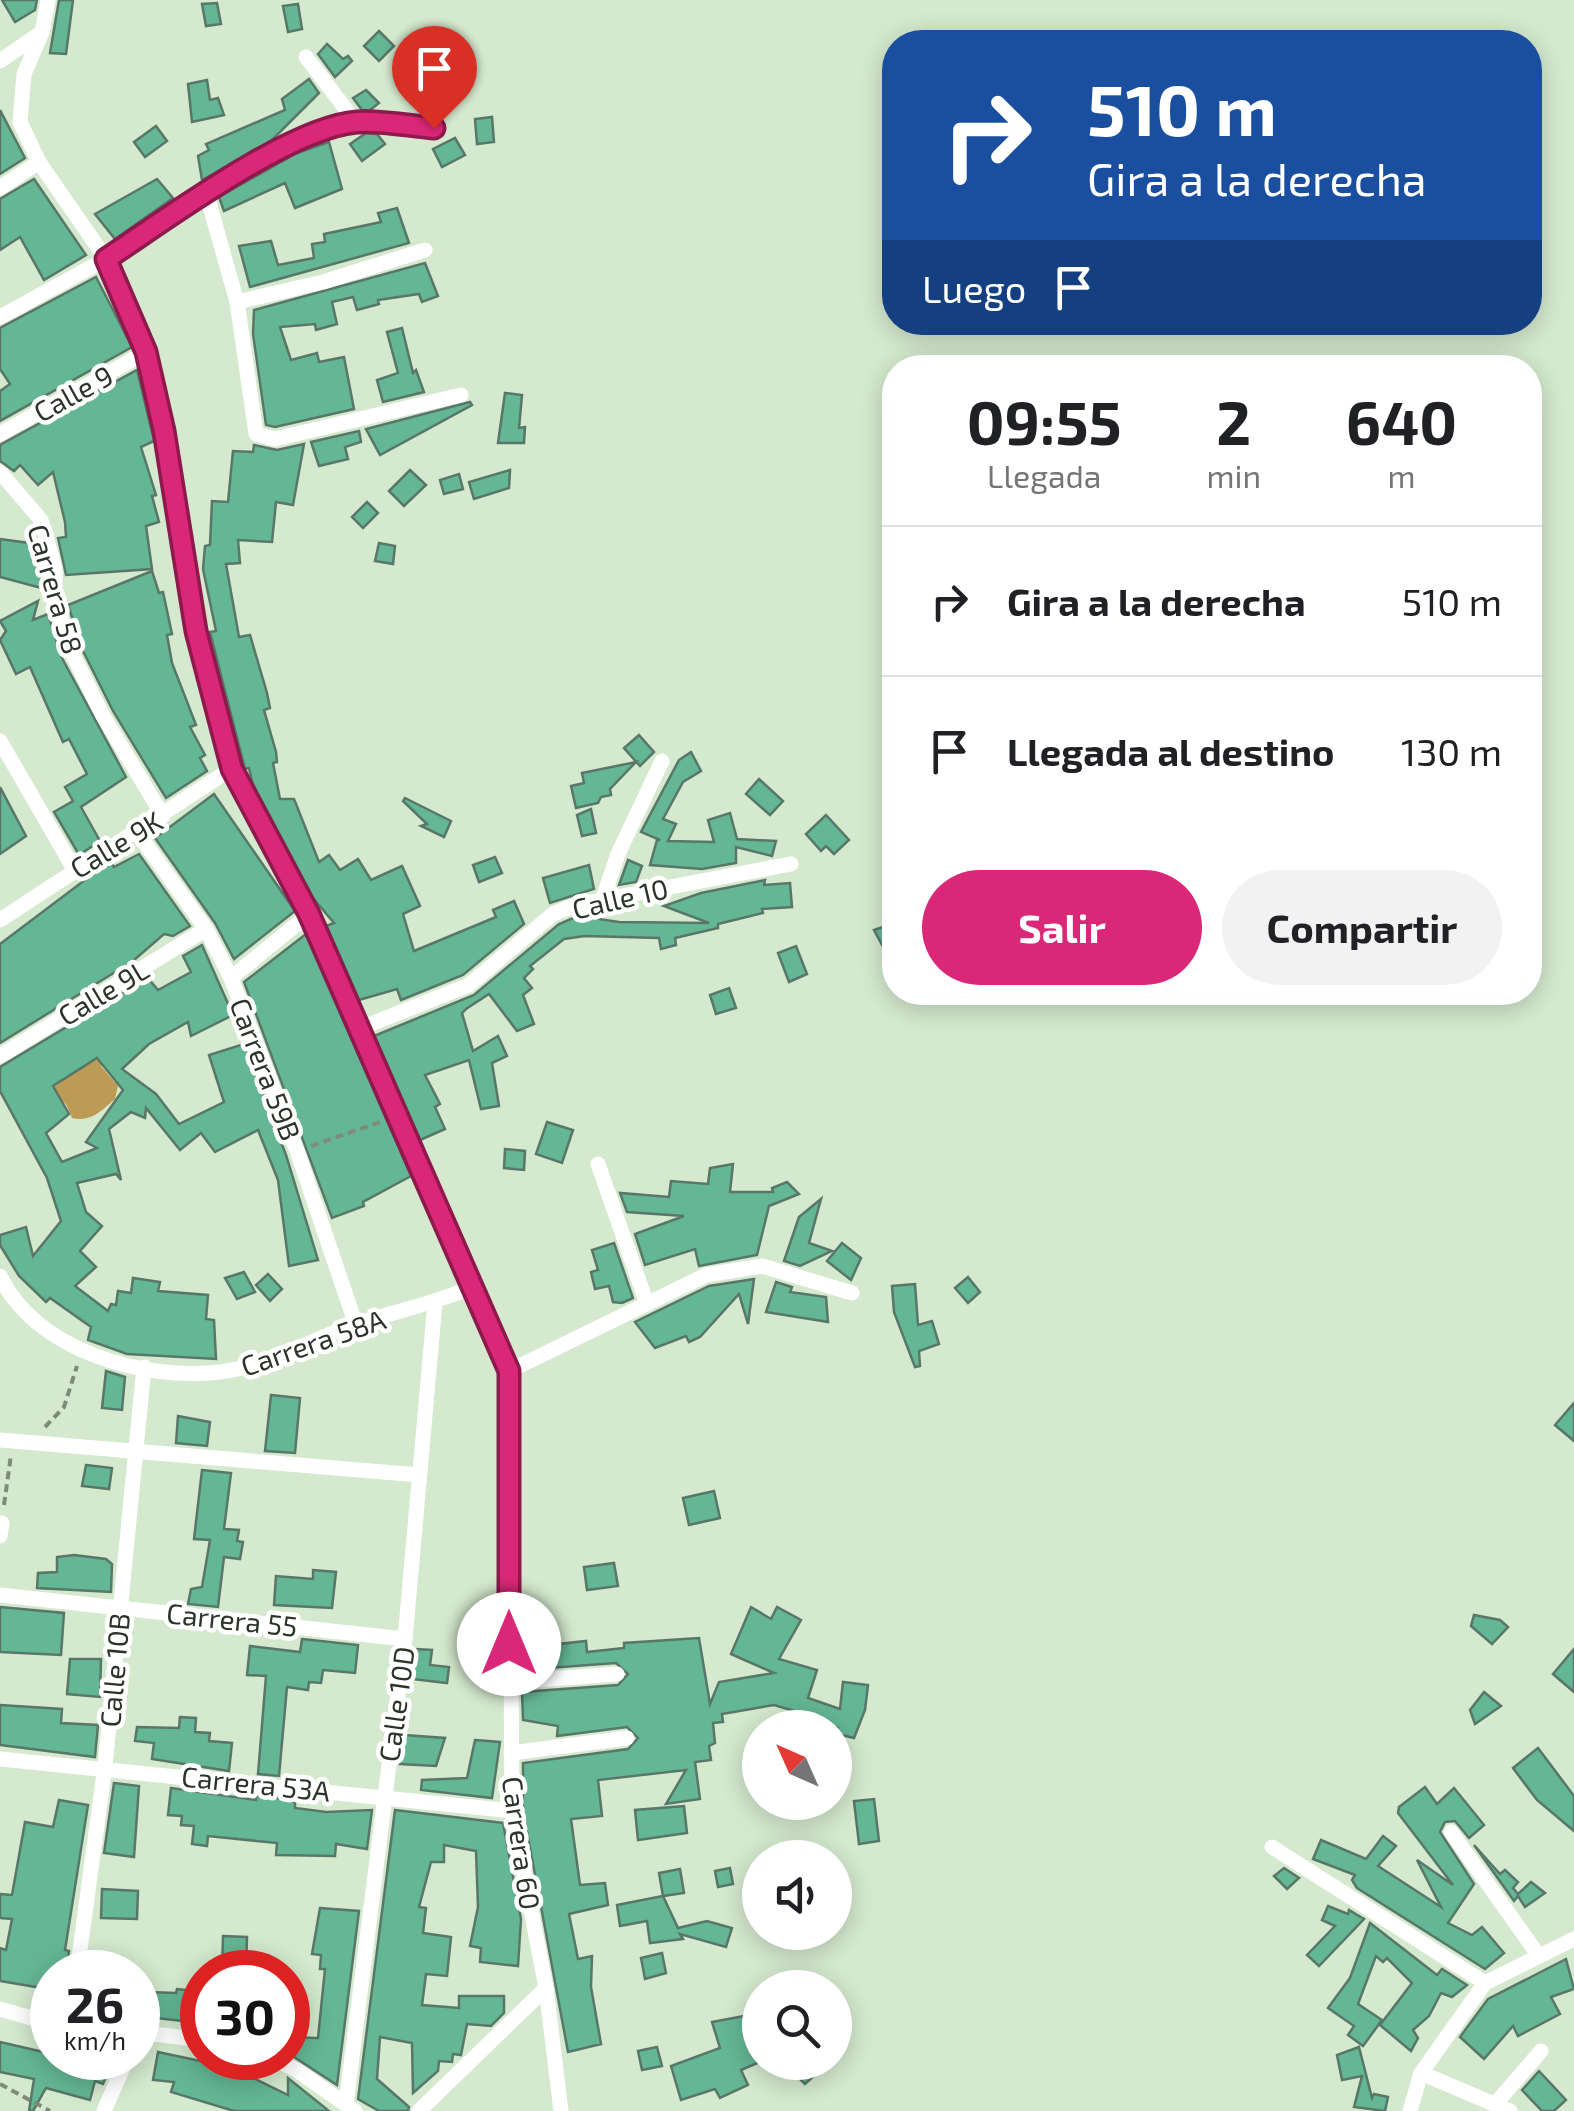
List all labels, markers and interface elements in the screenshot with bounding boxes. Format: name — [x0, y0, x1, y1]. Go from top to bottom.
pin — [392, 26, 477, 129]
icon: arrive — [407, 41, 462, 96]
text: 510 m — [1087, 66, 1277, 150]
icon: right — [922, 70, 1052, 200]
text: Gira a la derecha — [1087, 151, 1426, 205]
icon: arrive — [1046, 260, 1101, 315]
text: Luego — [922, 265, 1026, 311]
street label: Calle 9 — [27, 357, 119, 429]
text: 09:55 — [967, 385, 1122, 457]
text: 2 — [1216, 385, 1251, 457]
text: 640 — [1346, 385, 1457, 457]
text: Llegada — [987, 456, 1101, 494]
text: min — [1206, 456, 1261, 494]
text: m — [1387, 456, 1416, 494]
street label: Carrera 58 — [21, 520, 91, 658]
icon: right — [922, 574, 977, 629]
text: Gira a la derecha — [1007, 578, 1306, 624]
text: 510 m — [1402, 578, 1502, 624]
icon: arrive — [922, 724, 977, 779]
text: Llegada al destino — [1007, 728, 1335, 774]
text: 130 m — [1401, 728, 1502, 774]
street label: Calle 9K — [64, 803, 169, 885]
street label: Calle 10 — [569, 870, 671, 926]
button: Salir — [922, 870, 1202, 985]
button: Compartir — [1222, 870, 1502, 985]
street label: Calle 9L — [52, 952, 154, 1032]
street label: Carrera 59B — [223, 993, 309, 1145]
street label: Carrera 58A — [236, 1301, 390, 1383]
position arrow — [457, 1592, 561, 1696]
street label: Carrera 55 — [165, 1595, 299, 1643]
street label: Calle 10B — [92, 1611, 136, 1729]
street label: Calle 10D — [371, 1644, 421, 1764]
north arrow — [742, 1710, 852, 1820]
map controls — [742, 1710, 852, 2080]
street label: Carrera 53A — [180, 1758, 333, 1808]
street label: Carrera 60 — [496, 1774, 548, 1912]
button: sound — [742, 1840, 852, 1950]
speed limit sign: 30 — [180, 1950, 310, 2080]
button: search — [742, 1970, 852, 2080]
text: 26 — [66, 1973, 124, 2033]
text: km/h — [64, 2025, 126, 2055]

